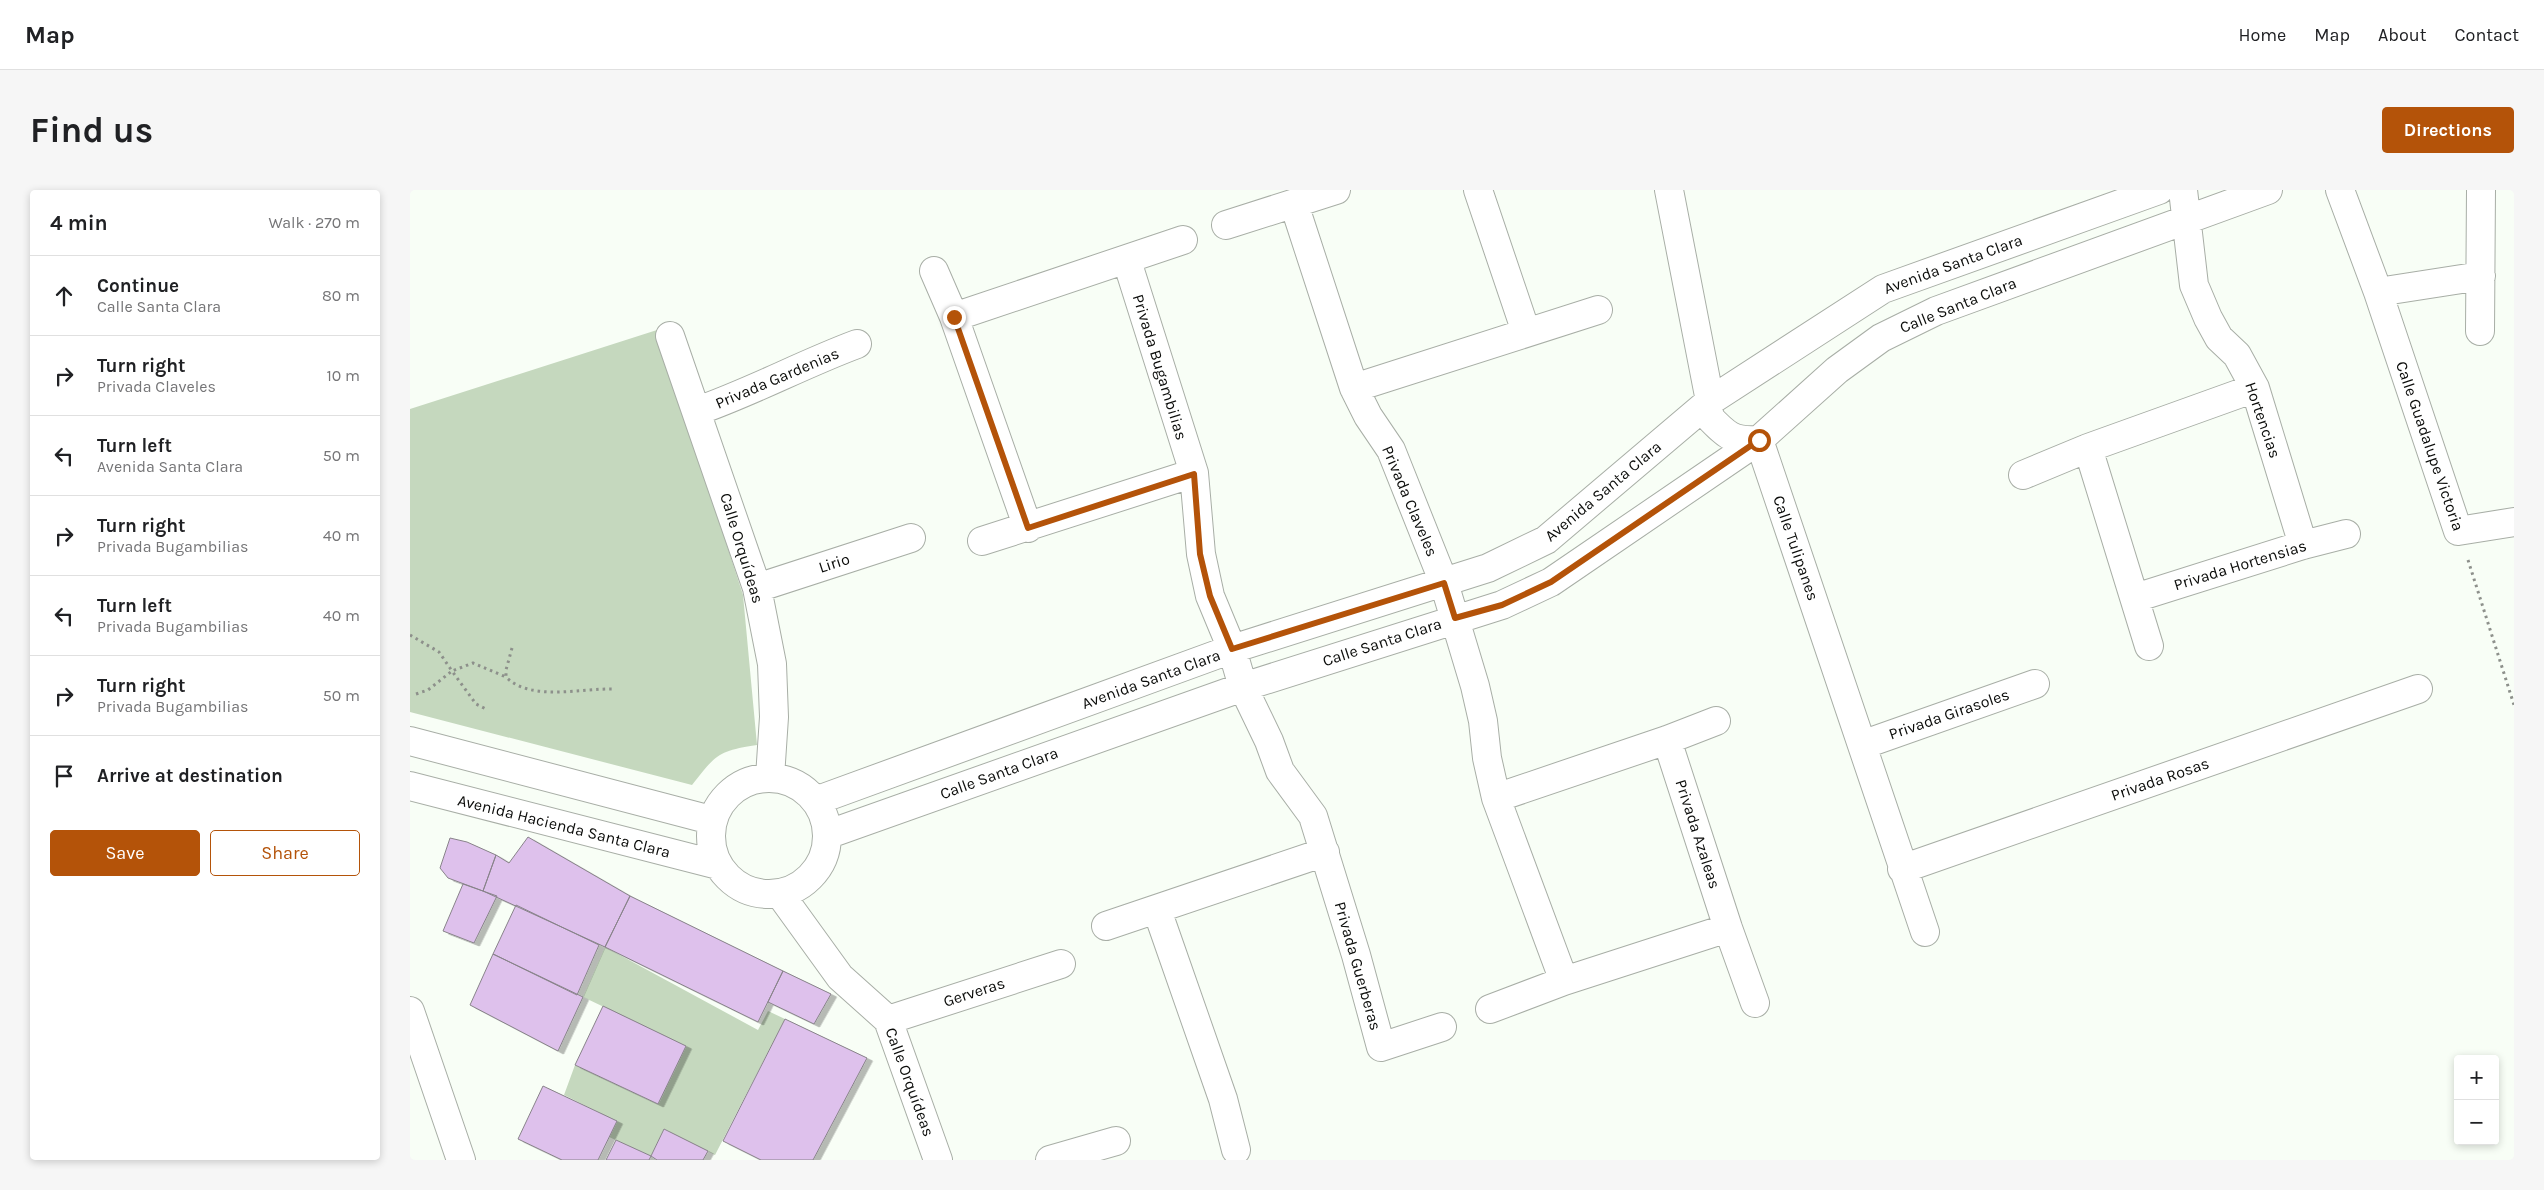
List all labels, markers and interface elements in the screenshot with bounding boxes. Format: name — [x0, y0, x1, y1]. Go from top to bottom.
text: Map — [25, 21, 75, 49]
text: Home — [2238, 24, 2286, 46]
text: Map — [2314, 24, 2350, 46]
text: About — [2378, 24, 2427, 46]
text: Contact — [2455, 24, 2519, 46]
button: Directions — [2382, 107, 2514, 153]
text: Find us — [30, 110, 153, 151]
text: 4 min — [50, 211, 108, 235]
text: Walk · 270 m — [268, 213, 360, 232]
street label: Avenida Santa Clara — [1881, 230, 2025, 298]
street label: Calle Santa Clara — [1897, 273, 2019, 337]
text: Continue — [97, 275, 179, 297]
icon: ahead — [50, 282, 78, 310]
text: 80 m — [322, 286, 360, 305]
street label: Privada Bugambilias — [1129, 292, 1191, 442]
text: Calle Santa Clara — [97, 297, 221, 316]
route end — [943, 306, 966, 329]
street label: Privada Gardenias — [712, 343, 842, 413]
text: Turn right — [97, 355, 186, 377]
street label: Calle Guadalupe Victoria — [2392, 359, 2468, 533]
icon: right — [50, 362, 78, 390]
text: 10 m — [326, 366, 360, 385]
text: Privada Claveles — [97, 377, 216, 396]
street label: Hortencias — [2241, 379, 2285, 461]
route start — [1748, 429, 1771, 452]
text: Turn left — [97, 435, 172, 457]
street label: Avenida Santa Clara — [1541, 437, 1665, 545]
icon: left — [50, 442, 78, 470]
street label: Privada Claveles — [1378, 443, 1442, 559]
text: 50 m — [323, 446, 360, 465]
text: Avenida Santa Clara — [97, 457, 243, 476]
street label: Calle Orquídeas — [716, 491, 768, 605]
street label: Calle Tulipanes — [1769, 493, 1823, 603]
text: Turn right — [97, 515, 186, 537]
icon: right — [50, 522, 78, 550]
text: 40 m — [323, 526, 360, 545]
street label: Privada Hortensias — [2171, 536, 2309, 594]
text: Privada Bugambilias — [97, 537, 249, 556]
street label: Lirio — [816, 549, 852, 577]
text: Turn left — [97, 595, 172, 617]
icon: left — [50, 602, 78, 630]
text: 40 m — [323, 606, 360, 625]
street label: Calle Santa Clara — [1320, 614, 1444, 670]
text: Privada Bugambilias — [97, 617, 249, 636]
street label: Avenida Santa Clara — [1079, 645, 1223, 713]
text: Turn right — [97, 675, 186, 697]
icon: right — [50, 682, 78, 710]
street label: Privada Girasoles — [1886, 684, 2012, 744]
text: 50 m — [323, 686, 360, 705]
text: Privada Bugambilias — [97, 697, 249, 716]
street label: Calle Santa Clara — [937, 743, 1061, 803]
street label: Privada Rosas — [2108, 753, 2212, 805]
icon: arrive — [50, 762, 78, 790]
text: Arrive at destination — [97, 765, 283, 787]
street label: Privada Azaleas — [1671, 777, 1725, 891]
street label: Avenida Hacienda Santa Clara — [456, 790, 672, 862]
button: Save — [50, 830, 200, 876]
button: Share — [210, 830, 360, 876]
street label: Privada Guerberas — [1331, 899, 1385, 1033]
street label: Gerveras — [941, 973, 1007, 1011]
street label: Calle Orquídeas — [882, 1025, 938, 1139]
map controls — [2454, 1055, 2499, 1145]
button: + — [2454, 1055, 2499, 1100]
button: − — [2454, 1100, 2499, 1145]

